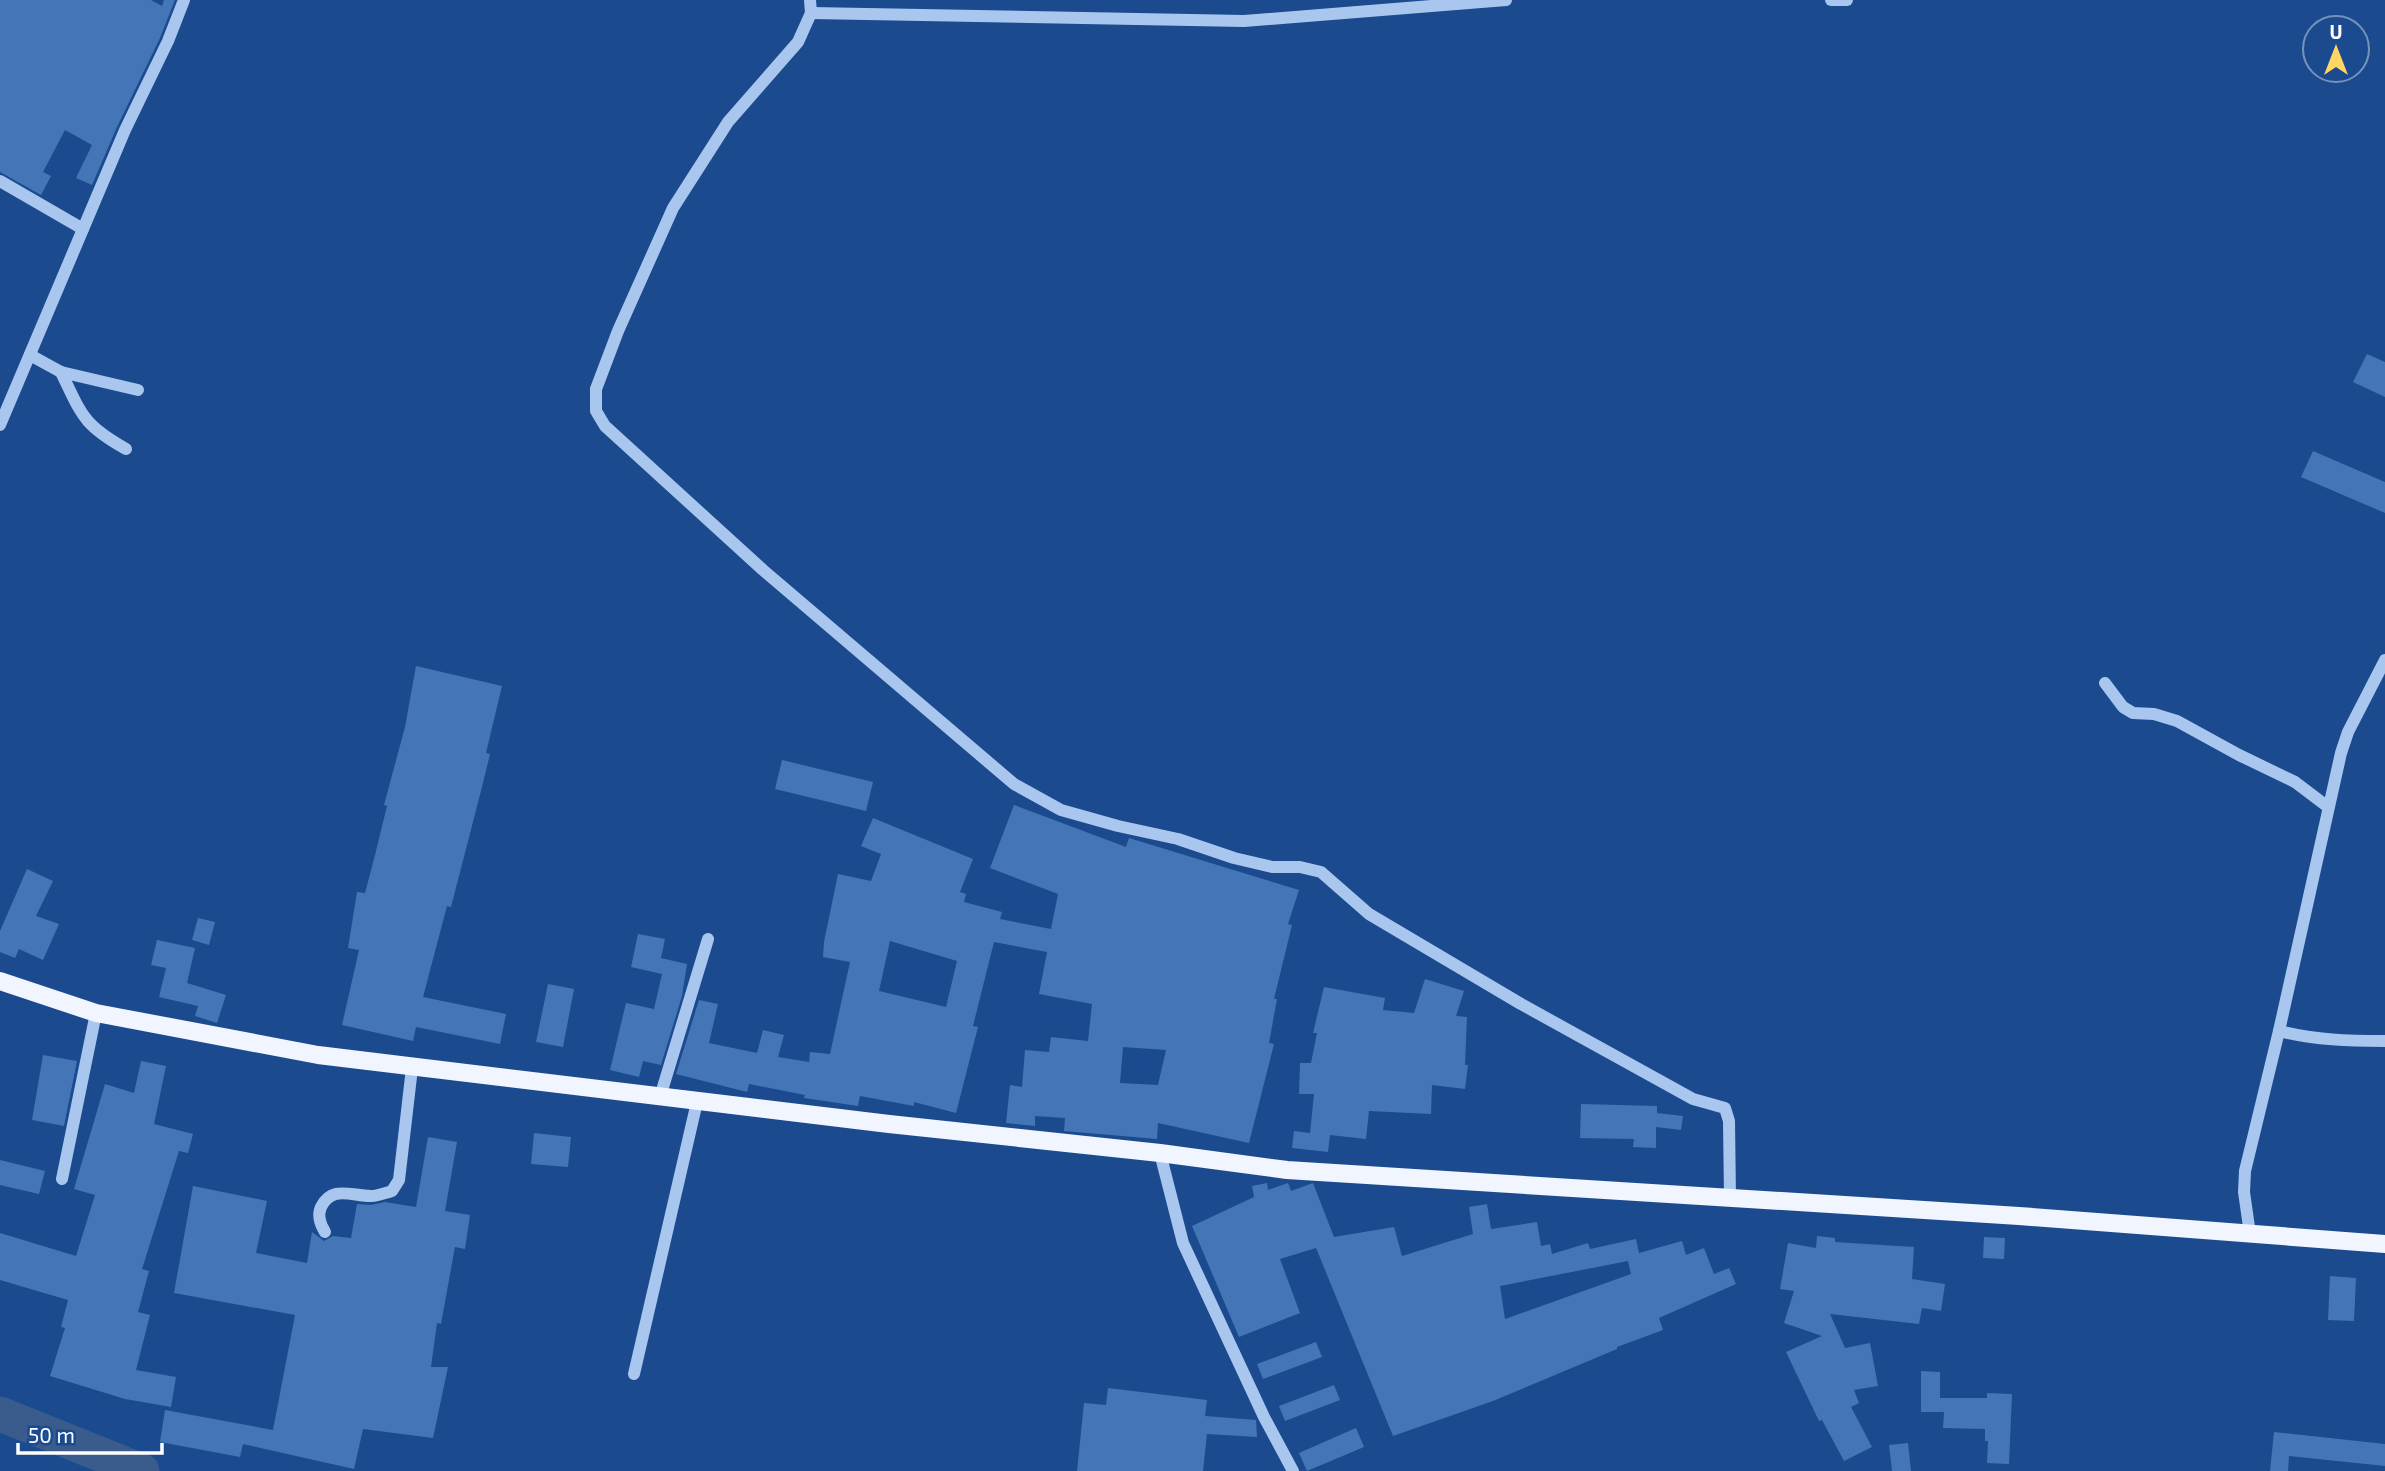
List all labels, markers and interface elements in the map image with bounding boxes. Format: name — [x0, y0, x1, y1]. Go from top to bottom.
north arrow — [2301, 14, 2371, 84]
text: U — [2329, 20, 2343, 43]
scale bar — [18, 1412, 161, 1456]
text: 50 m — [28, 1422, 75, 1447]

